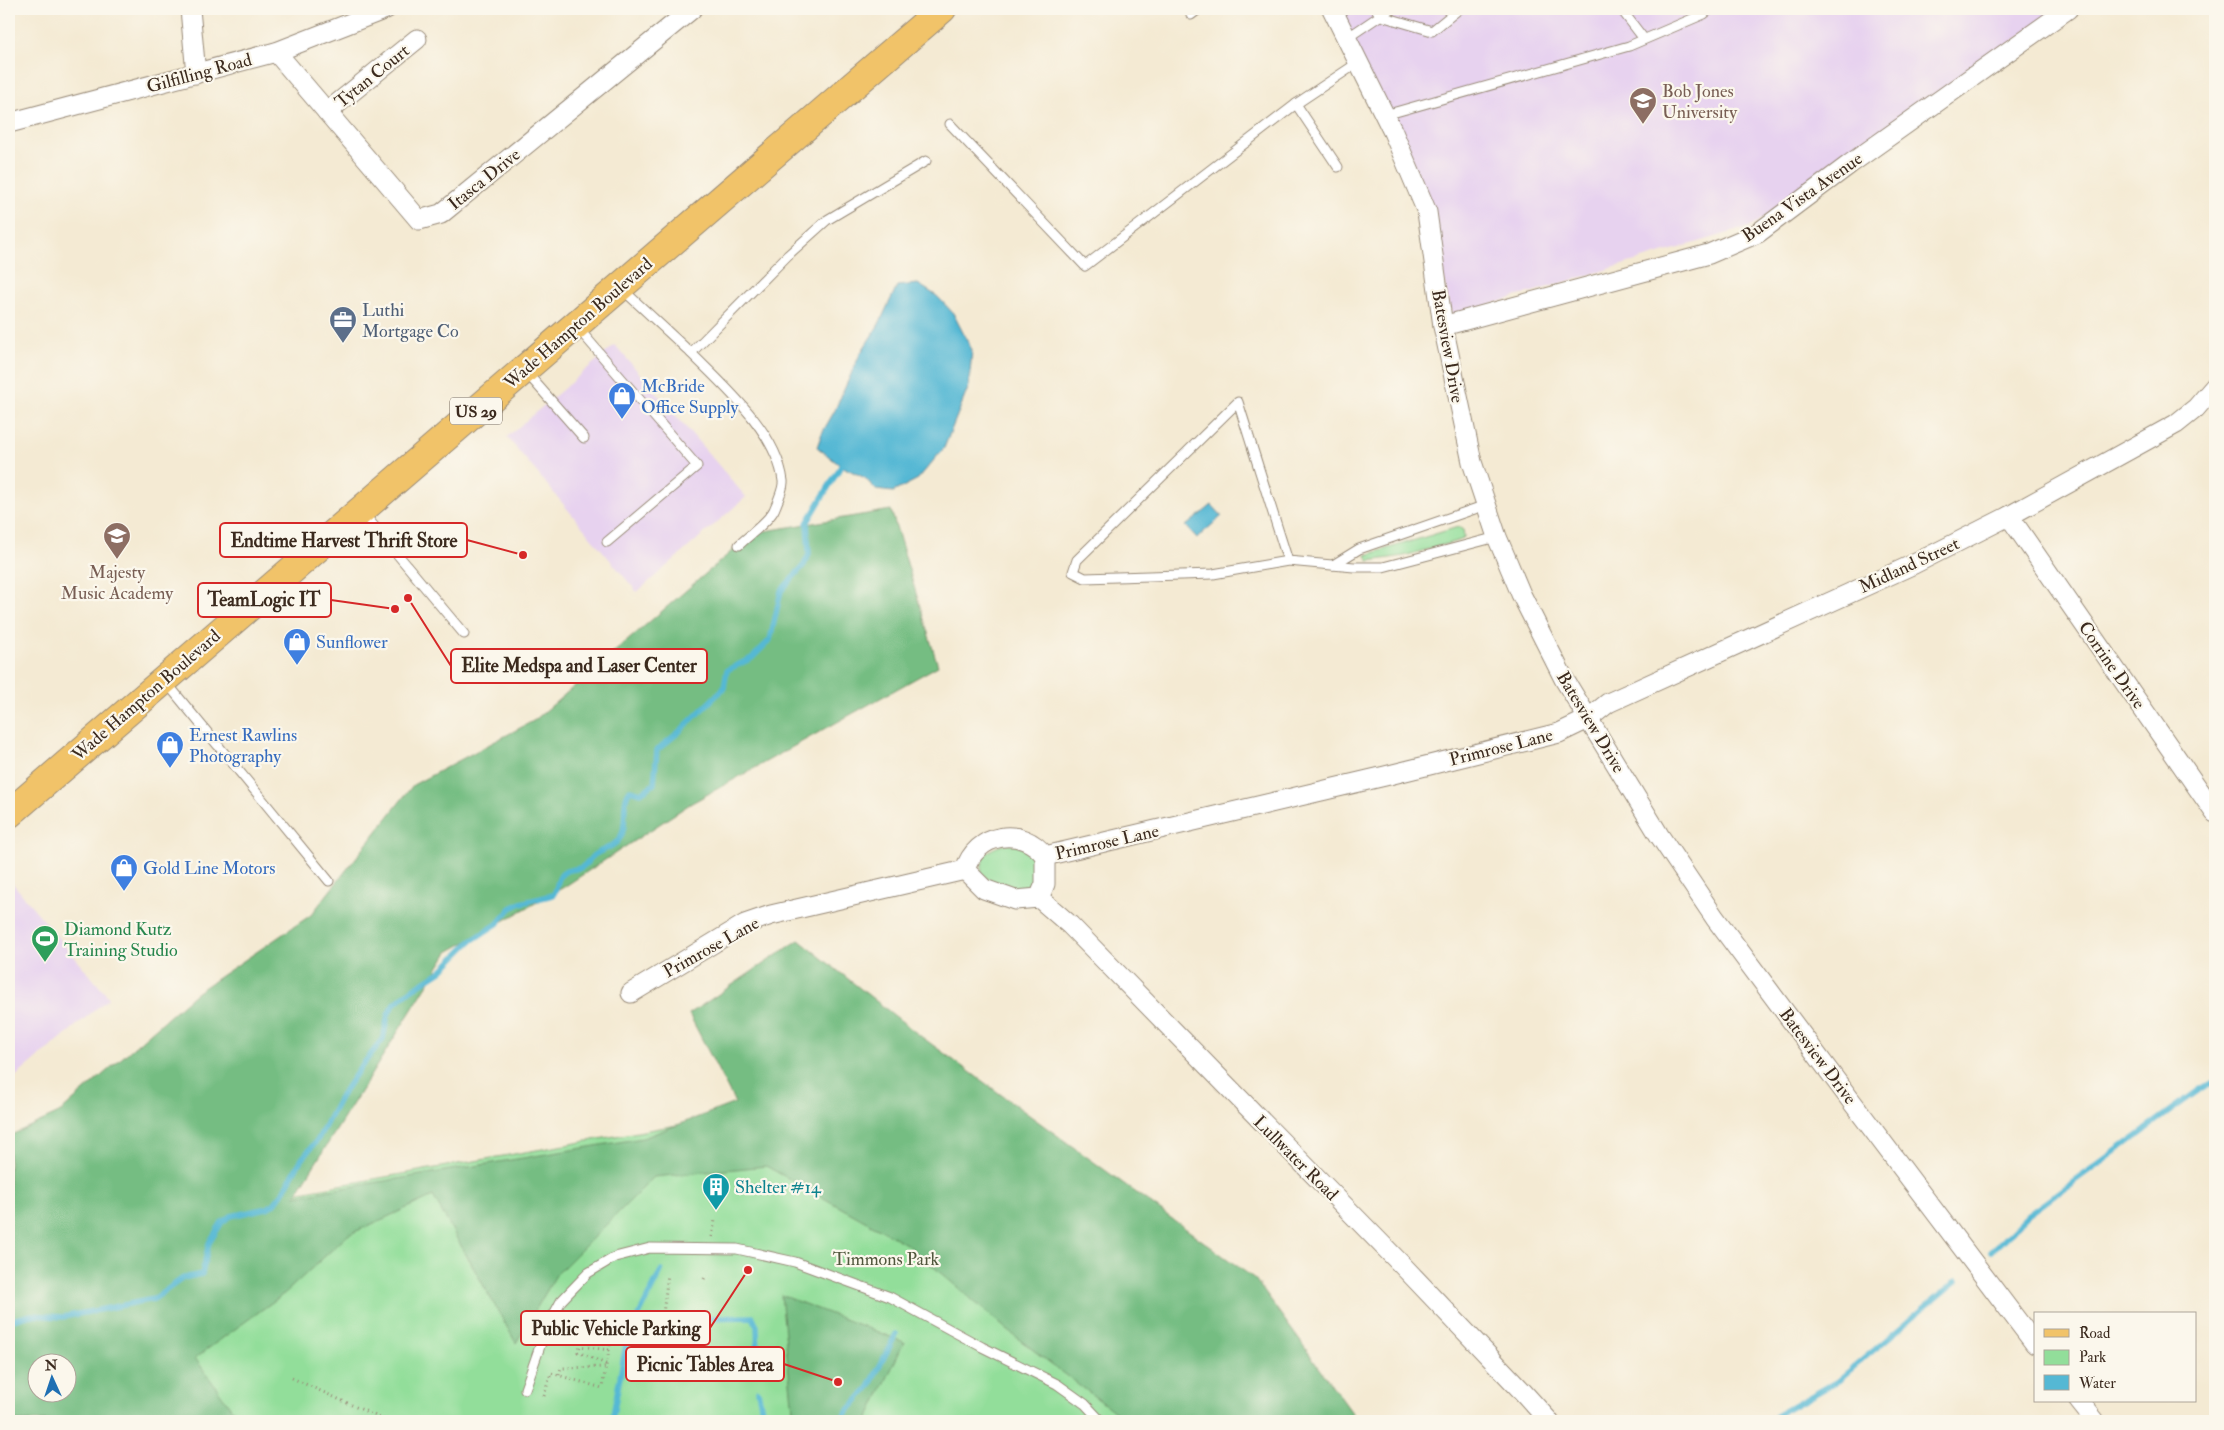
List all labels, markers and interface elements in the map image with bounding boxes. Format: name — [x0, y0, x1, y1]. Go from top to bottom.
street label: Tytan Court — [330, 39, 414, 114]
street label: Gilfilling Road — [144, 48, 254, 99]
place label: Bob Jones University — [1662, 80, 1738, 124]
school or university icon: Bob Jones University — [1628, 86, 1658, 125]
street label: Itasca Drive — [444, 143, 525, 215]
street label: Buena Vista Avenue — [1738, 147, 1867, 248]
street label: Wade Hampton Boulevard — [499, 252, 657, 395]
street label: Batesview Drive — [1426, 288, 1469, 405]
place label: Luthi Mortgage Co — [362, 299, 459, 343]
office icon: Luthi Mortgage Co — [328, 305, 358, 344]
place label: McBride Office Supply — [641, 375, 740, 419]
shop icon: McBride Office Supply — [607, 381, 637, 420]
road number: US 29 — [450, 398, 502, 424]
school or university icon: Majesty Music Academy — [102, 521, 132, 560]
callout: Endtime Harvest Thrift Store — [220, 523, 467, 557]
text: Endtime Harvest Thrift Store — [230, 529, 458, 553]
street label: Midland Street — [1855, 532, 1963, 599]
place label: Majesty Music Academy — [61, 561, 174, 605]
callout: TeamLogic IT — [198, 583, 331, 617]
text: TeamLogic IT — [207, 588, 321, 613]
street label: Corrine Drive — [2073, 617, 2150, 714]
street label: Wade Hampton Boulevard — [67, 624, 225, 767]
shop icon: Sunflower — [282, 627, 312, 666]
place label: Sunflower — [316, 631, 388, 654]
callout: Elite Medspa and Laser Center — [451, 649, 707, 683]
text: Elite Medspa and Laser Center — [461, 654, 698, 679]
street label: Batesview Drive — [1551, 667, 1630, 778]
street label: Primrose Lane — [1447, 723, 1556, 771]
place label: Ernest Rawlins Photography — [189, 724, 297, 768]
shop icon: Ernest Rawlins Photography — [155, 730, 185, 769]
street label: Primrose Lane — [1053, 819, 1162, 866]
shop icon: Gold Line Motors — [109, 853, 139, 892]
place label: Gold Line Motors — [143, 857, 275, 880]
street label: Primrose Lane — [659, 911, 764, 983]
place label: Diamond Kutz Training Studio — [64, 918, 178, 962]
sports icon: Diamond Kutz Training Studio — [30, 924, 60, 963]
street label: Batesview Drive — [1774, 1004, 1862, 1109]
street label: Lullwater Road — [1248, 1111, 1343, 1206]
building icon: Shelter #14 — [701, 1172, 731, 1211]
place label: Shelter #14 — [735, 1176, 822, 1199]
park label: Timmons Park — [833, 1248, 940, 1271]
callout: Public Vehicle Parking — [521, 1311, 710, 1345]
legend — [2034, 1312, 2196, 1402]
text: Public Vehicle Parking — [531, 1317, 701, 1342]
text: Road — [2079, 1324, 2111, 1343]
callout: Picnic Tables Area — [626, 1347, 784, 1381]
text: Park — [2079, 1348, 2106, 1367]
north arrow — [28, 1352, 78, 1402]
text: Picnic Tables Area — [636, 1353, 775, 1377]
text: N — [44, 1357, 59, 1374]
text: Water — [2078, 1374, 2116, 1393]

